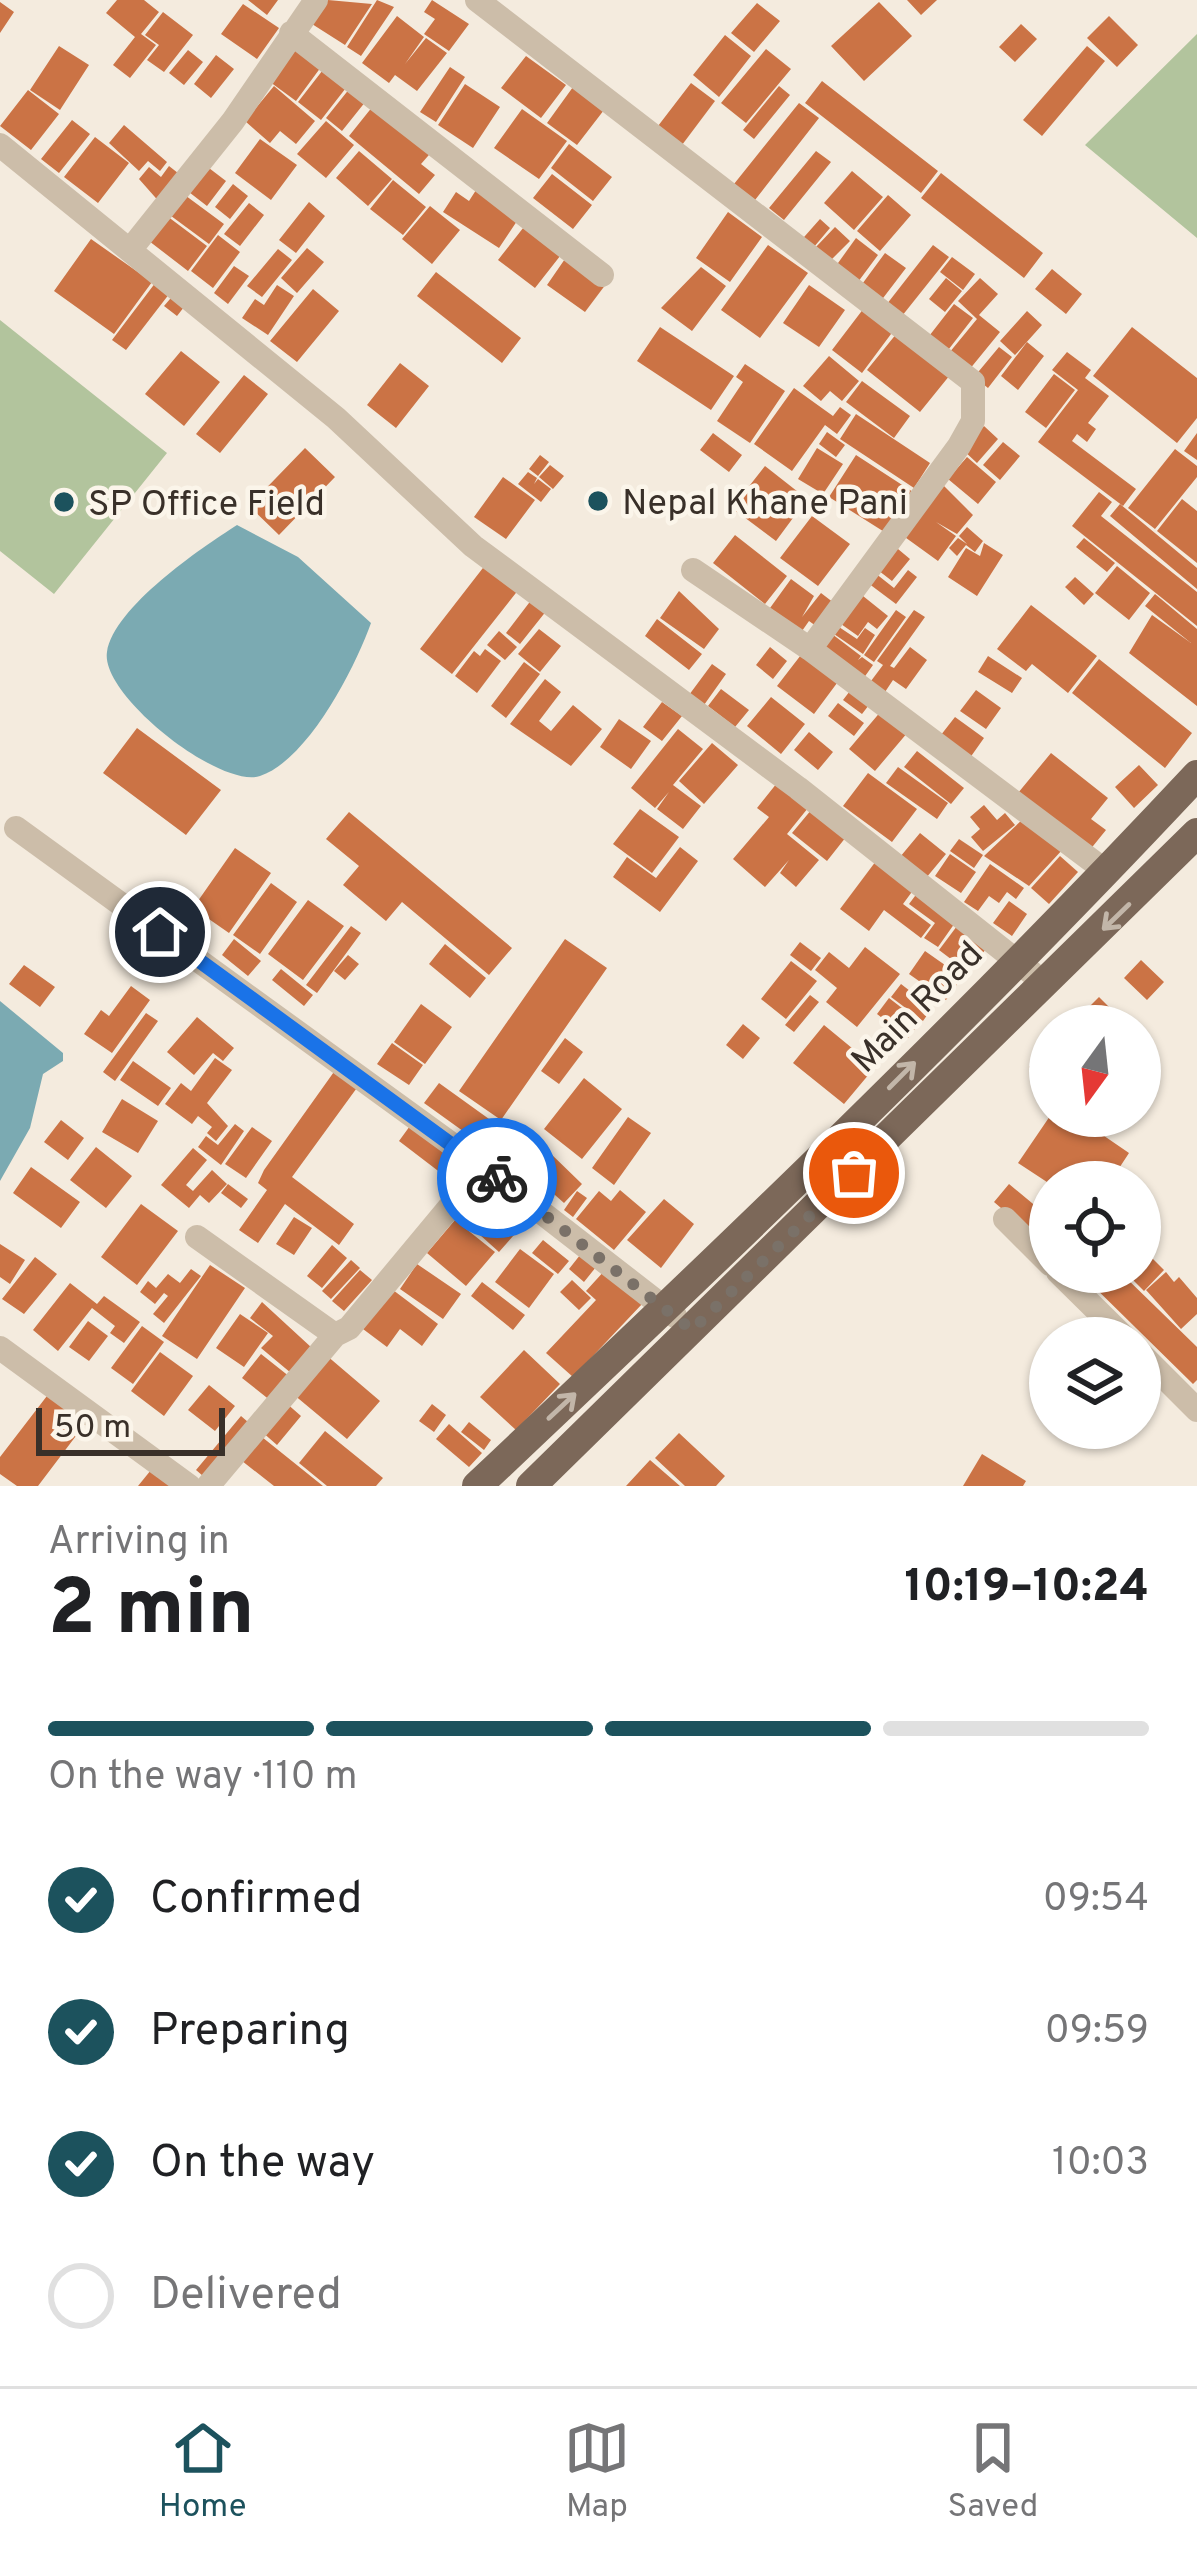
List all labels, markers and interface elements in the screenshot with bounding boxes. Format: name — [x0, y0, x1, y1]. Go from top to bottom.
place label: Nepal Khane Pani — [622, 482, 908, 528]
place label: SP Office Field — [88, 483, 325, 529]
marker: Nepal Khane Pani — [585, 488, 611, 514]
marker: SP Office Field — [51, 489, 77, 515]
pin — [109, 881, 211, 983]
icon: home — [127, 899, 193, 965]
one-way arrow — [1102, 903, 1131, 931]
street label: Main Road — [843, 933, 994, 1084]
north arrow — [1029, 1005, 1161, 1137]
map controls — [1029, 1005, 1161, 1449]
one-way arrow — [887, 1061, 915, 1090]
courier — [437, 1118, 557, 1238]
pin — [803, 1122, 905, 1224]
icon: bag — [821, 1140, 887, 1206]
icon: bike — [464, 1145, 530, 1211]
button: locate — [1029, 1161, 1161, 1293]
button: layers — [1029, 1317, 1161, 1449]
one-way arrow — [547, 1392, 576, 1420]
scale bar — [36, 1402, 225, 1455]
text: 50 m — [54, 1408, 131, 1450]
text: Arriving in — [48, 1519, 230, 1568]
text: 10:19–10:24 — [904, 1560, 1149, 1617]
text: 2 min — [48, 1563, 254, 1662]
text: On the way · 110 m — [48, 1754, 358, 1803]
icon: check — [48, 1867, 114, 1933]
text: Confirmed — [150, 1872, 362, 1929]
text: 09:54 — [1043, 1876, 1149, 1925]
icon: check — [48, 1999, 114, 2065]
text: Preparing — [150, 2004, 350, 2061]
text: 09:59 — [1045, 2008, 1149, 2057]
icon: check — [48, 2131, 114, 2197]
text: On the way — [150, 2136, 375, 2193]
text: 10:03 — [1052, 2140, 1149, 2189]
text: Delivered — [150, 2268, 342, 2325]
tab: Home — [159, 2415, 246, 2529]
tab: Map — [564, 2415, 630, 2529]
tab: Saved — [948, 2415, 1038, 2529]

